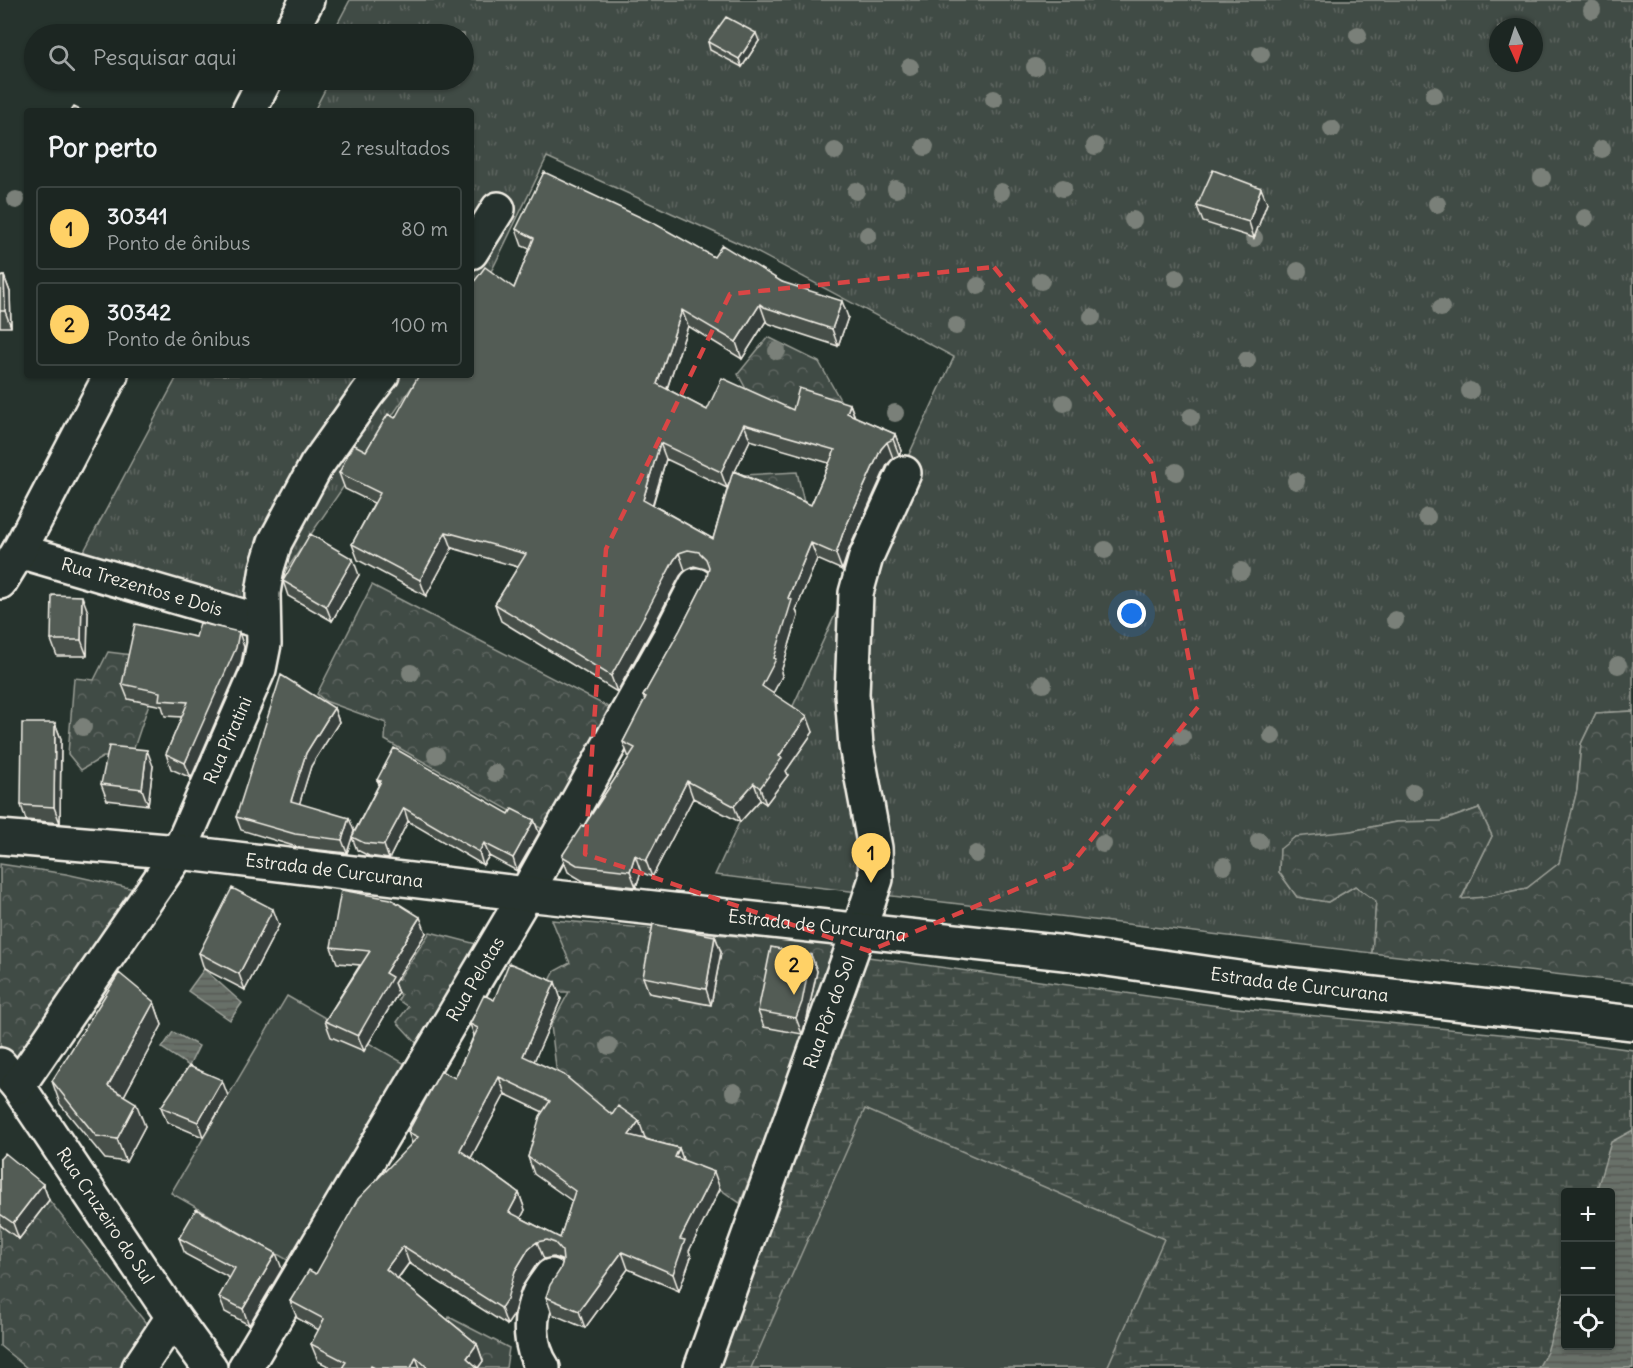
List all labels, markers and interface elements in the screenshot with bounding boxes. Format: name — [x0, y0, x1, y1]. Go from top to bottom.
north arrow — [1489, 18, 1543, 72]
search box — [24, 24, 474, 90]
icon: search — [45, 41, 78, 74]
text: Pesquisar aqui — [93, 43, 236, 71]
text: Por perto — [48, 131, 157, 164]
text: 2 resultados — [341, 135, 450, 160]
text: 30341 — [107, 202, 168, 230]
text: 1 — [66, 216, 73, 241]
text: 80 m — [401, 216, 448, 241]
text: Ponto de ônibus — [107, 230, 250, 255]
text: 30342 — [107, 298, 171, 326]
text: 2 — [64, 312, 75, 337]
text: 100 m — [391, 312, 448, 337]
text: Ponto de ônibus — [107, 326, 250, 351]
street label: Rua Trezentos e Dois — [59, 552, 225, 621]
your location — [1117, 599, 1146, 628]
street label: Rua Piratini — [198, 693, 257, 787]
pin: 1 — [852, 834, 890, 883]
street label: Estrada de Curcurana — [244, 848, 425, 892]
street label: Estrada de Curcurana — [727, 904, 907, 947]
street label: Rua Pelotas — [441, 932, 509, 1026]
pin: 2 — [774, 946, 814, 995]
street label: Rua Pôr do Sol — [798, 953, 860, 1072]
street label: Estrada de Curcurana — [1209, 962, 1390, 1007]
street label: Rua Cruzeiro do Sul — [52, 1143, 159, 1288]
map controls — [1561, 1188, 1615, 1350]
button: + — [1561, 1188, 1615, 1242]
button: − — [1561, 1242, 1615, 1296]
button: locate — [1561, 1296, 1615, 1350]

